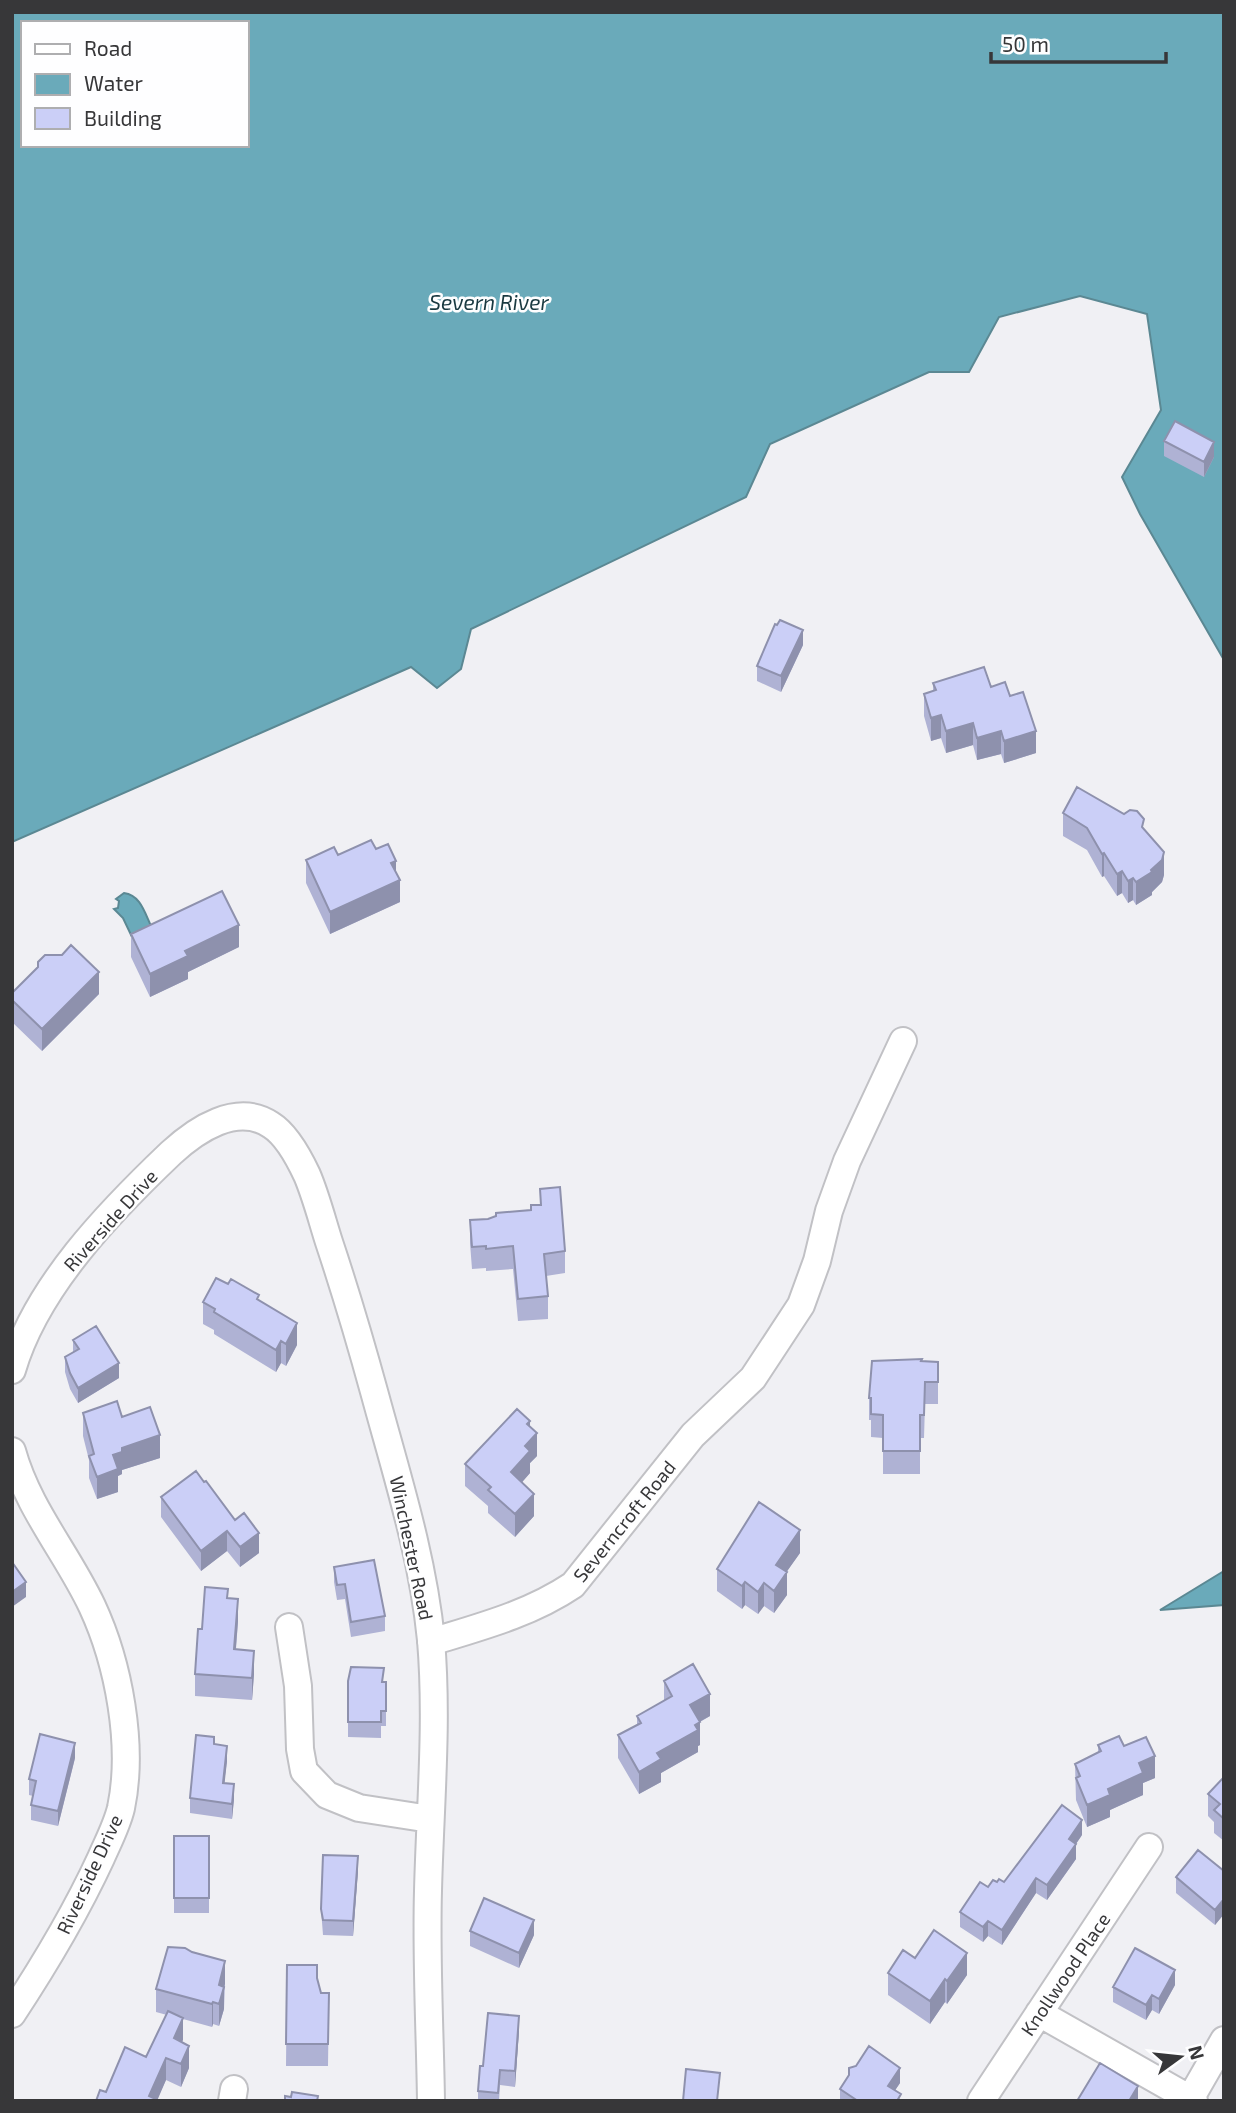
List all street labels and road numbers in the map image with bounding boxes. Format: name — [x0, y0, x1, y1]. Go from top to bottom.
street label: Riverside Drive — [58, 1164, 162, 1276]
street label: Severncroft Road — [568, 1456, 680, 1586]
street label: Winchester Road — [386, 1474, 438, 1622]
street label: Riverside Drive — [51, 1811, 127, 1937]
street label: Knollwood Place — [1015, 1908, 1115, 2040]

